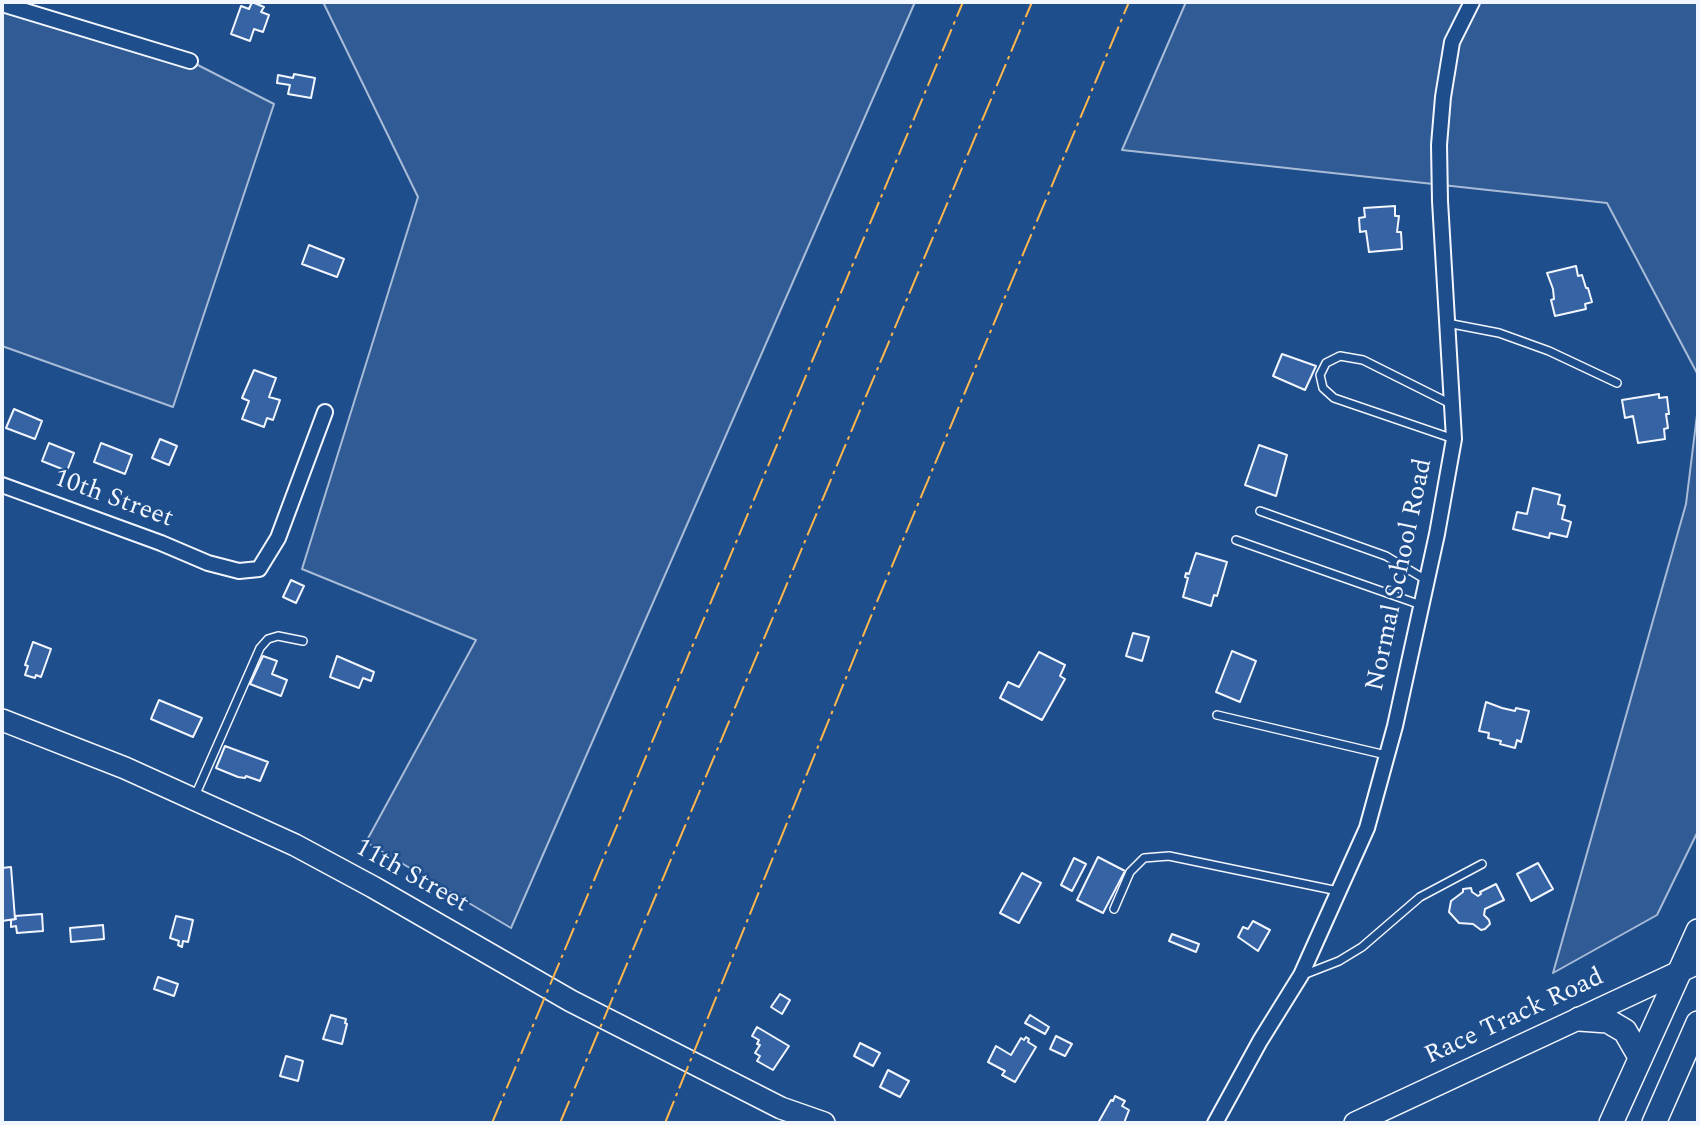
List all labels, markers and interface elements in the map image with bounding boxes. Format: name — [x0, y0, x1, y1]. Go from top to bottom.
street label: Normal School Road — [1361, 456, 1441, 694]
street label: 10th Street — [49, 464, 177, 536]
street label: 11th Street — [349, 833, 473, 921]
street label: Race Track Road — [1421, 963, 1609, 1073]

